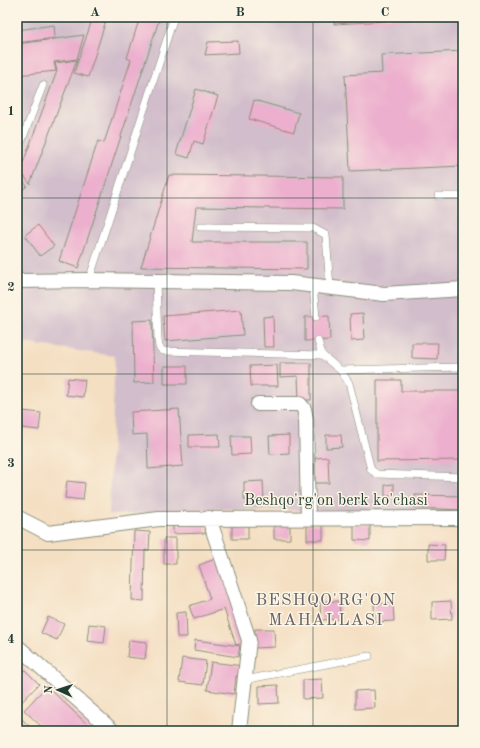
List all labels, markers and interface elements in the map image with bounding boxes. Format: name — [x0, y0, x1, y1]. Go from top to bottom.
text: A — [90, 6, 100, 19]
text: B — [235, 6, 245, 19]
text: C — [381, 6, 389, 19]
text: 1 — [7, 105, 15, 118]
text: 2 — [7, 281, 15, 294]
text: 3 — [7, 457, 15, 470]
street label: Beshqo'rg'on berk ko'chasi — [244, 493, 428, 509]
district label: BESHQO'RG'ON MAHALLASI — [256, 592, 396, 629]
text: 4 — [7, 633, 15, 646]
north arrow — [38, 670, 78, 710]
text: N — [44, 684, 55, 694]

